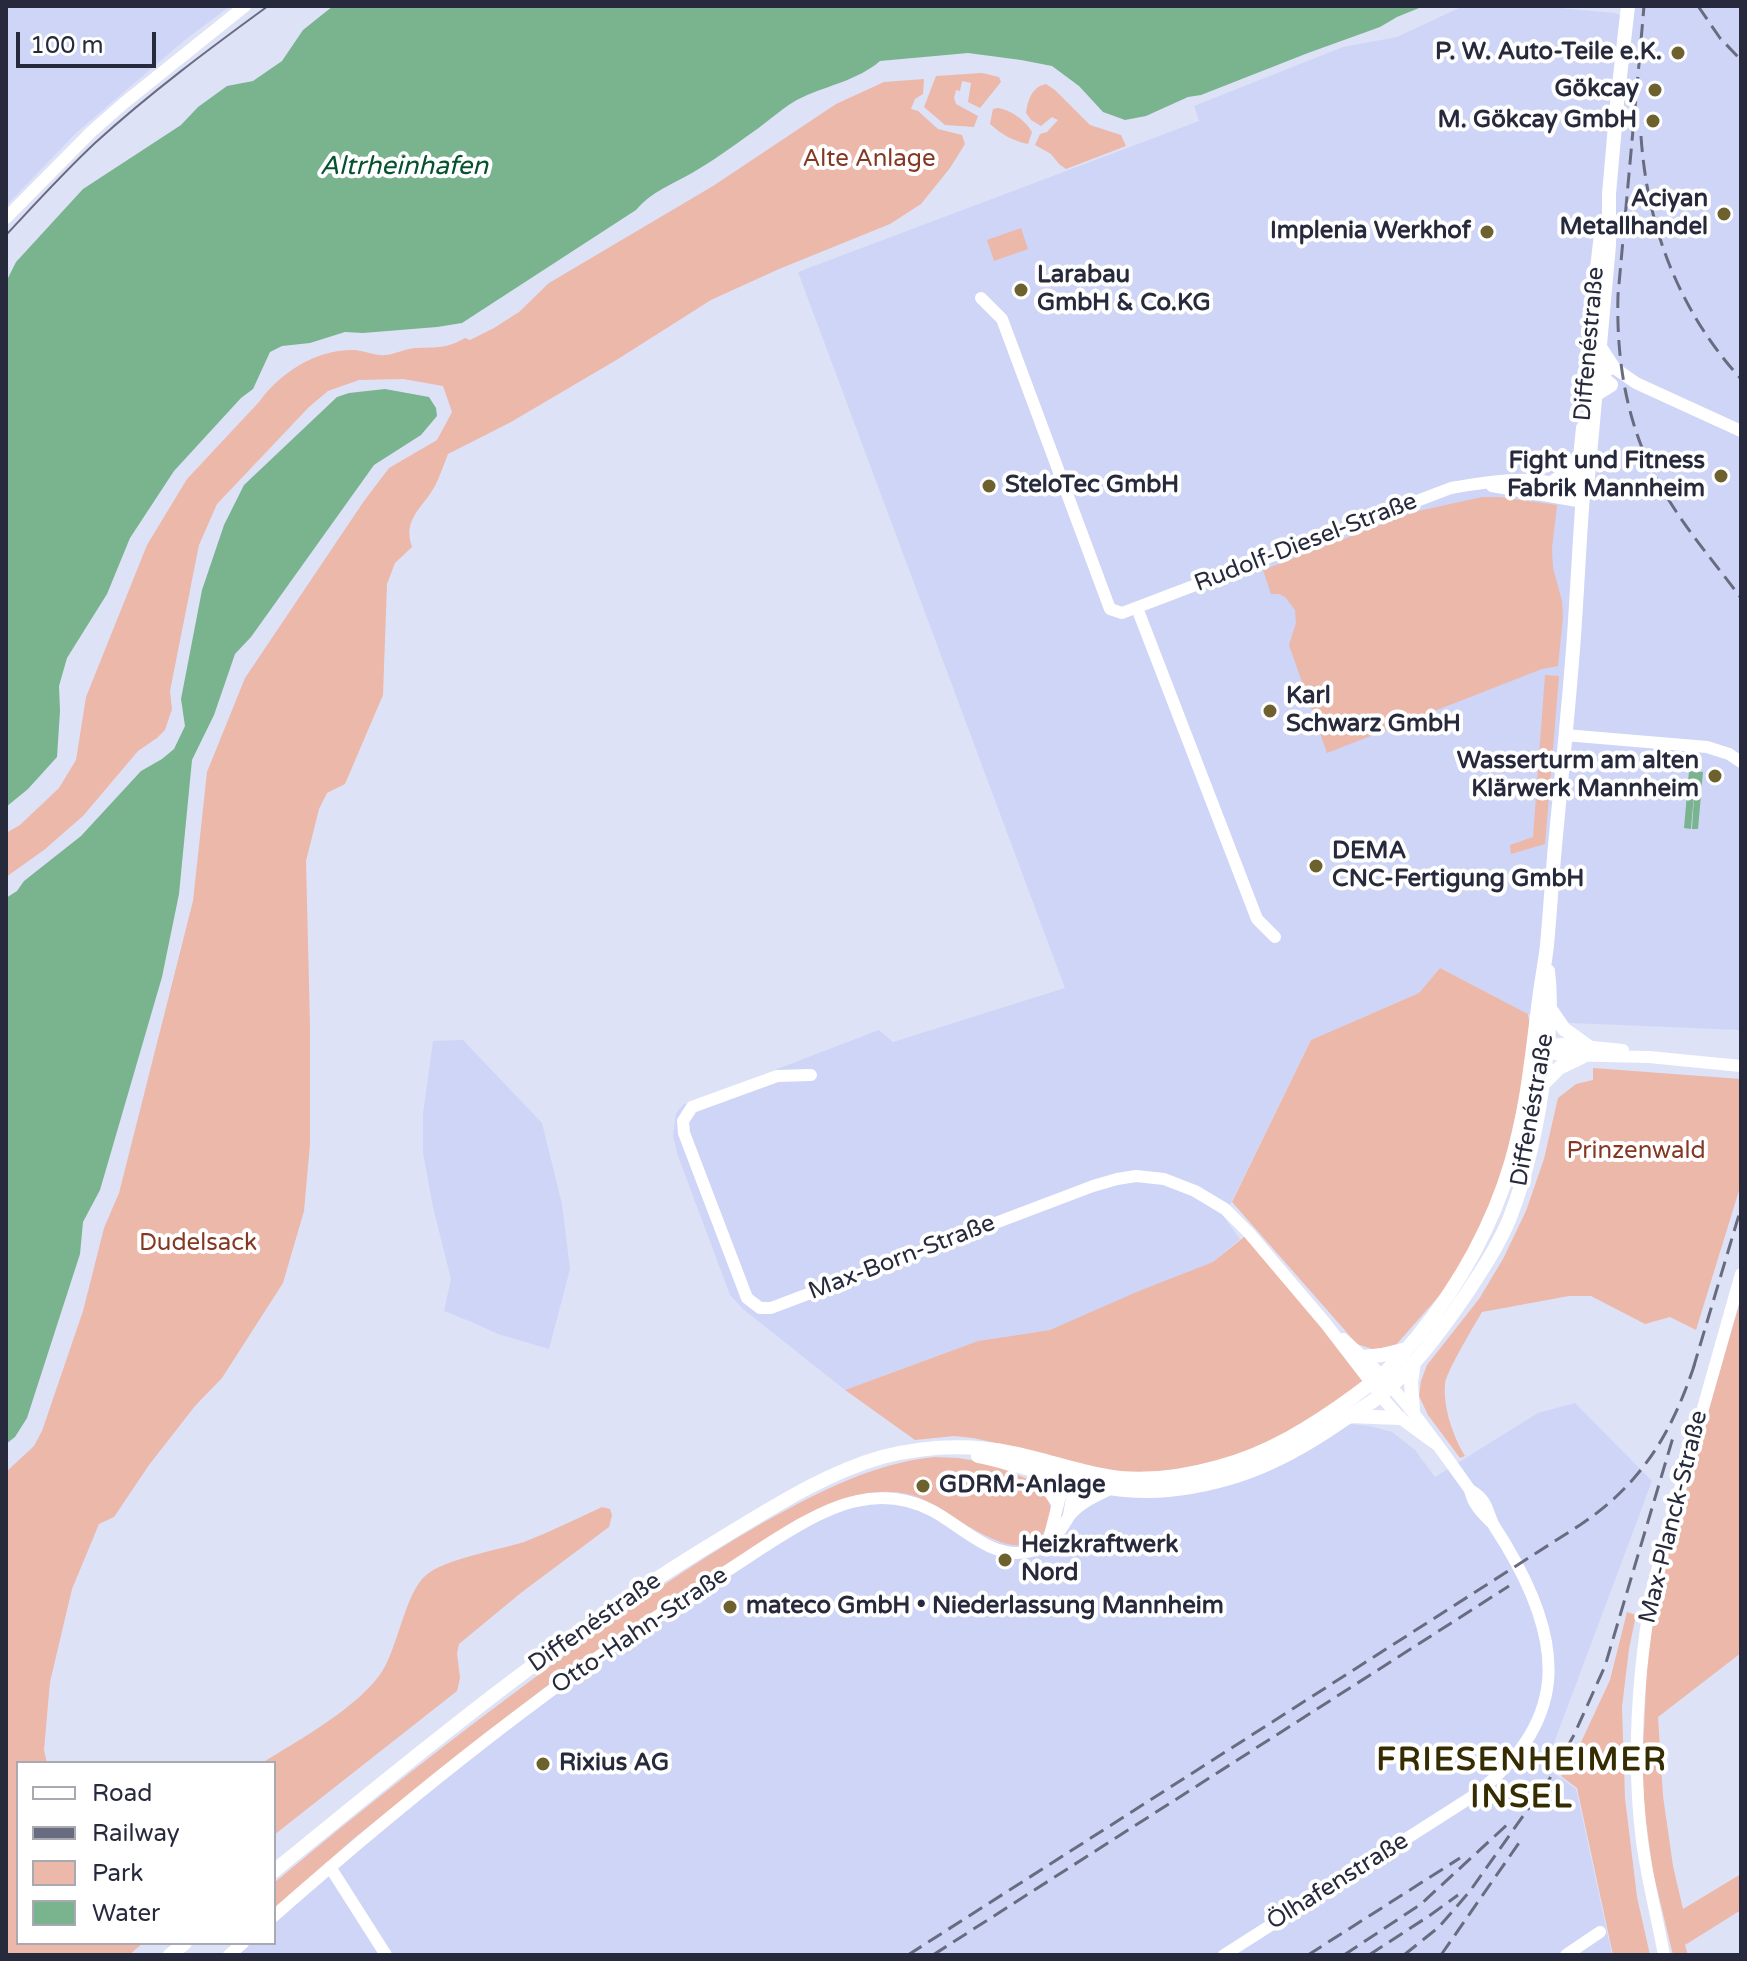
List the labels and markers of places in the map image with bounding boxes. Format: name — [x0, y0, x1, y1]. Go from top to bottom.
place label: P. W. Auto-Teile e.K. — [1435, 39, 1662, 67]
marker: P. W. Auto-Teile e.K. — [1669, 44, 1687, 62]
place label: Gökcay — [1554, 76, 1639, 104]
marker: Gökcay — [1646, 81, 1664, 99]
place label: M. Gökcay GmbH — [1437, 107, 1637, 135]
marker: M. Gökcay GmbH — [1644, 112, 1662, 130]
place label: Aciyan Metallhandel — [1560, 186, 1708, 242]
marker: Aciyan Metallhandel — [1715, 205, 1733, 223]
place label: Implenia Werkhof — [1270, 218, 1471, 246]
marker: Implenia Werkhof — [1478, 223, 1496, 241]
place label: Larabau GmbH & Co.KG — [1037, 262, 1211, 318]
marker: Larabau GmbH & Co.KG — [1012, 281, 1030, 299]
place label: Fight und Fitness Fabrik Mannheim — [1507, 448, 1705, 504]
marker: Fight und Fitness Fabrik Mannheim — [1712, 467, 1730, 485]
place label: SteloTec GmbH — [1005, 472, 1179, 500]
marker: SteloTec GmbH — [980, 477, 998, 495]
place label: Karl Schwarz GmbH — [1286, 683, 1461, 739]
marker: Karl Schwarz GmbH — [1261, 702, 1279, 720]
place label: Wasserturm am alten Klärwerk Mannheim — [1457, 748, 1699, 804]
marker: Wasserturm am alten Klärwerk Mannheim — [1706, 767, 1724, 785]
place label: DEMA CNC-Fertigung GmbH — [1332, 838, 1584, 894]
marker: DEMA CNC-Fertigung GmbH — [1307, 857, 1325, 875]
place label: GDRM-Anlage — [939, 1472, 1105, 1500]
marker: GDRM-Anlage — [914, 1477, 932, 1495]
place label: Heizkraftwerk Nord — [1021, 1532, 1178, 1588]
marker: Heizkraftwerk Nord — [996, 1551, 1014, 1569]
place label: mateco GmbH • Niederlassung Mannheim — [746, 1593, 1224, 1621]
marker: mateco GmbH • Niederlassung Mannheim — [721, 1598, 739, 1616]
place label: Rixius AG — [559, 1750, 669, 1778]
marker: Rixius AG — [534, 1755, 552, 1773]

